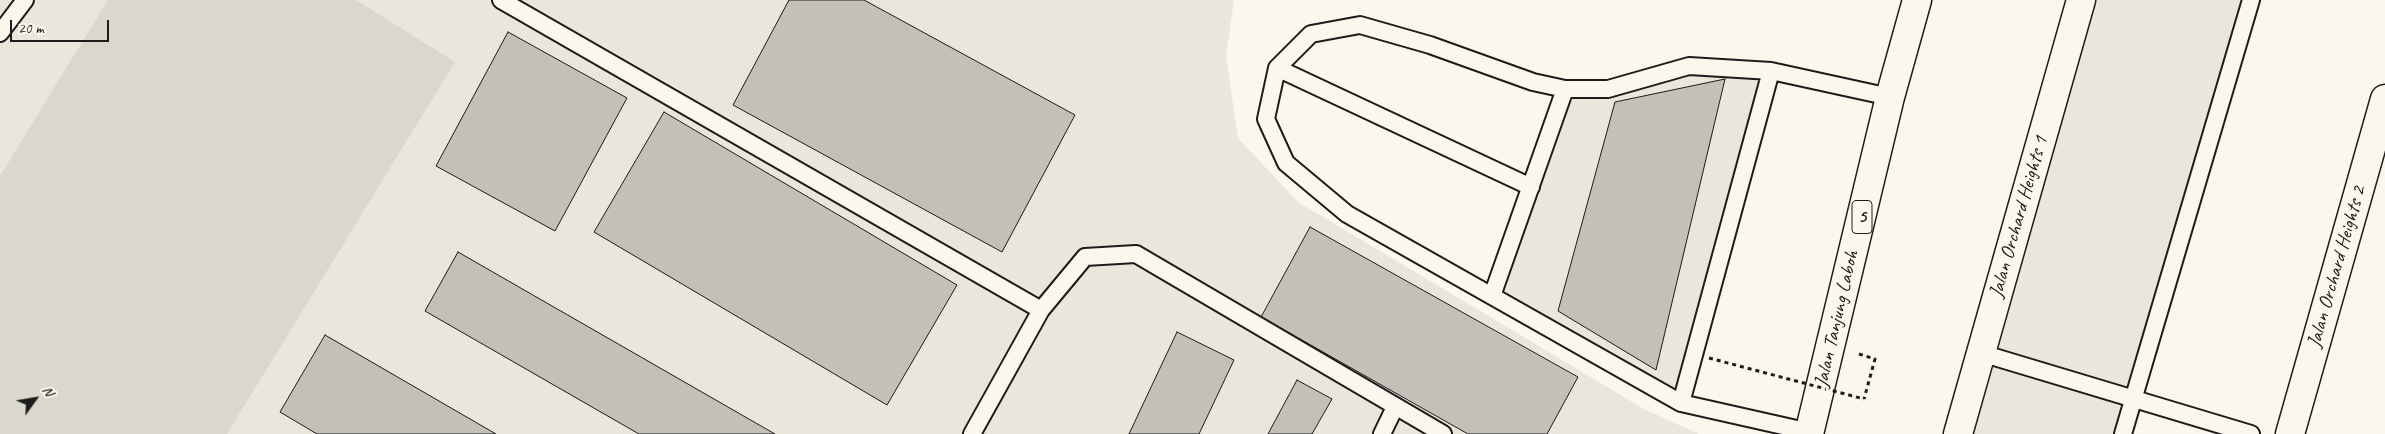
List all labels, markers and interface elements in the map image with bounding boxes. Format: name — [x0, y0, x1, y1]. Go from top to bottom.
scale bar — [12, 10, 111, 42]
text: 20 m — [18, 19, 44, 38]
street label: Jalan Orchard Heights 1 — [1984, 134, 2054, 300]
street label: Jalan Orchard Heights 2 — [2302, 184, 2372, 350]
road number: 5 — [1852, 200, 1872, 233]
street label: Jalan Tanjung Laboh — [1810, 248, 1864, 390]
north arrow — [10, 374, 60, 424]
text: N — [39, 383, 58, 399]

